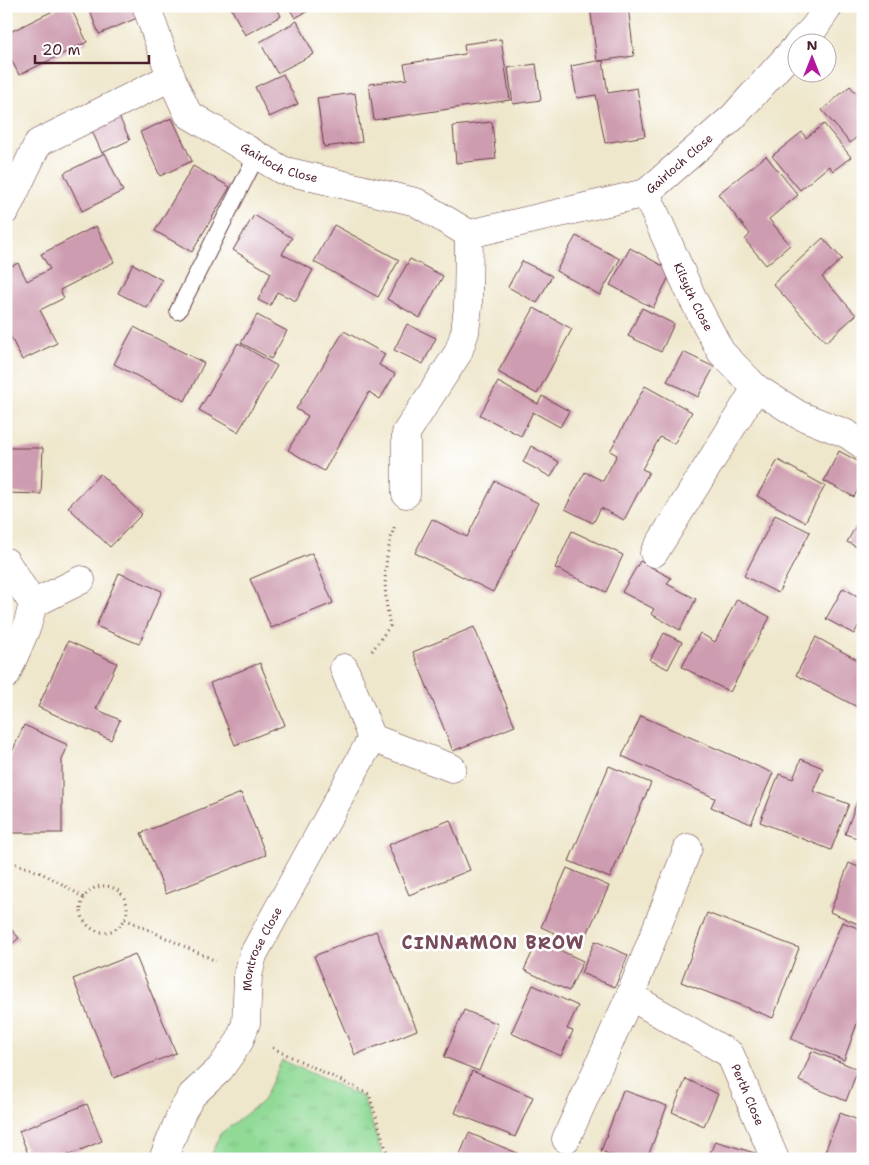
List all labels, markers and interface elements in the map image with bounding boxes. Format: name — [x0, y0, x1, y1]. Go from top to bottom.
scale bar — [35, 32, 149, 64]
north arrow — [786, 32, 836, 82]
text: N — [806, 36, 818, 54]
text: 20 m — [42, 40, 81, 60]
street label: Gairloch Close — [643, 130, 716, 197]
street label: Gairloch Close — [237, 139, 320, 186]
street label: Kilsyth Close — [670, 260, 717, 334]
street label: Montrose Close — [239, 904, 286, 991]
district label: CINNAMON BROW — [401, 931, 585, 955]
street label: Perth Close — [727, 1062, 768, 1128]

